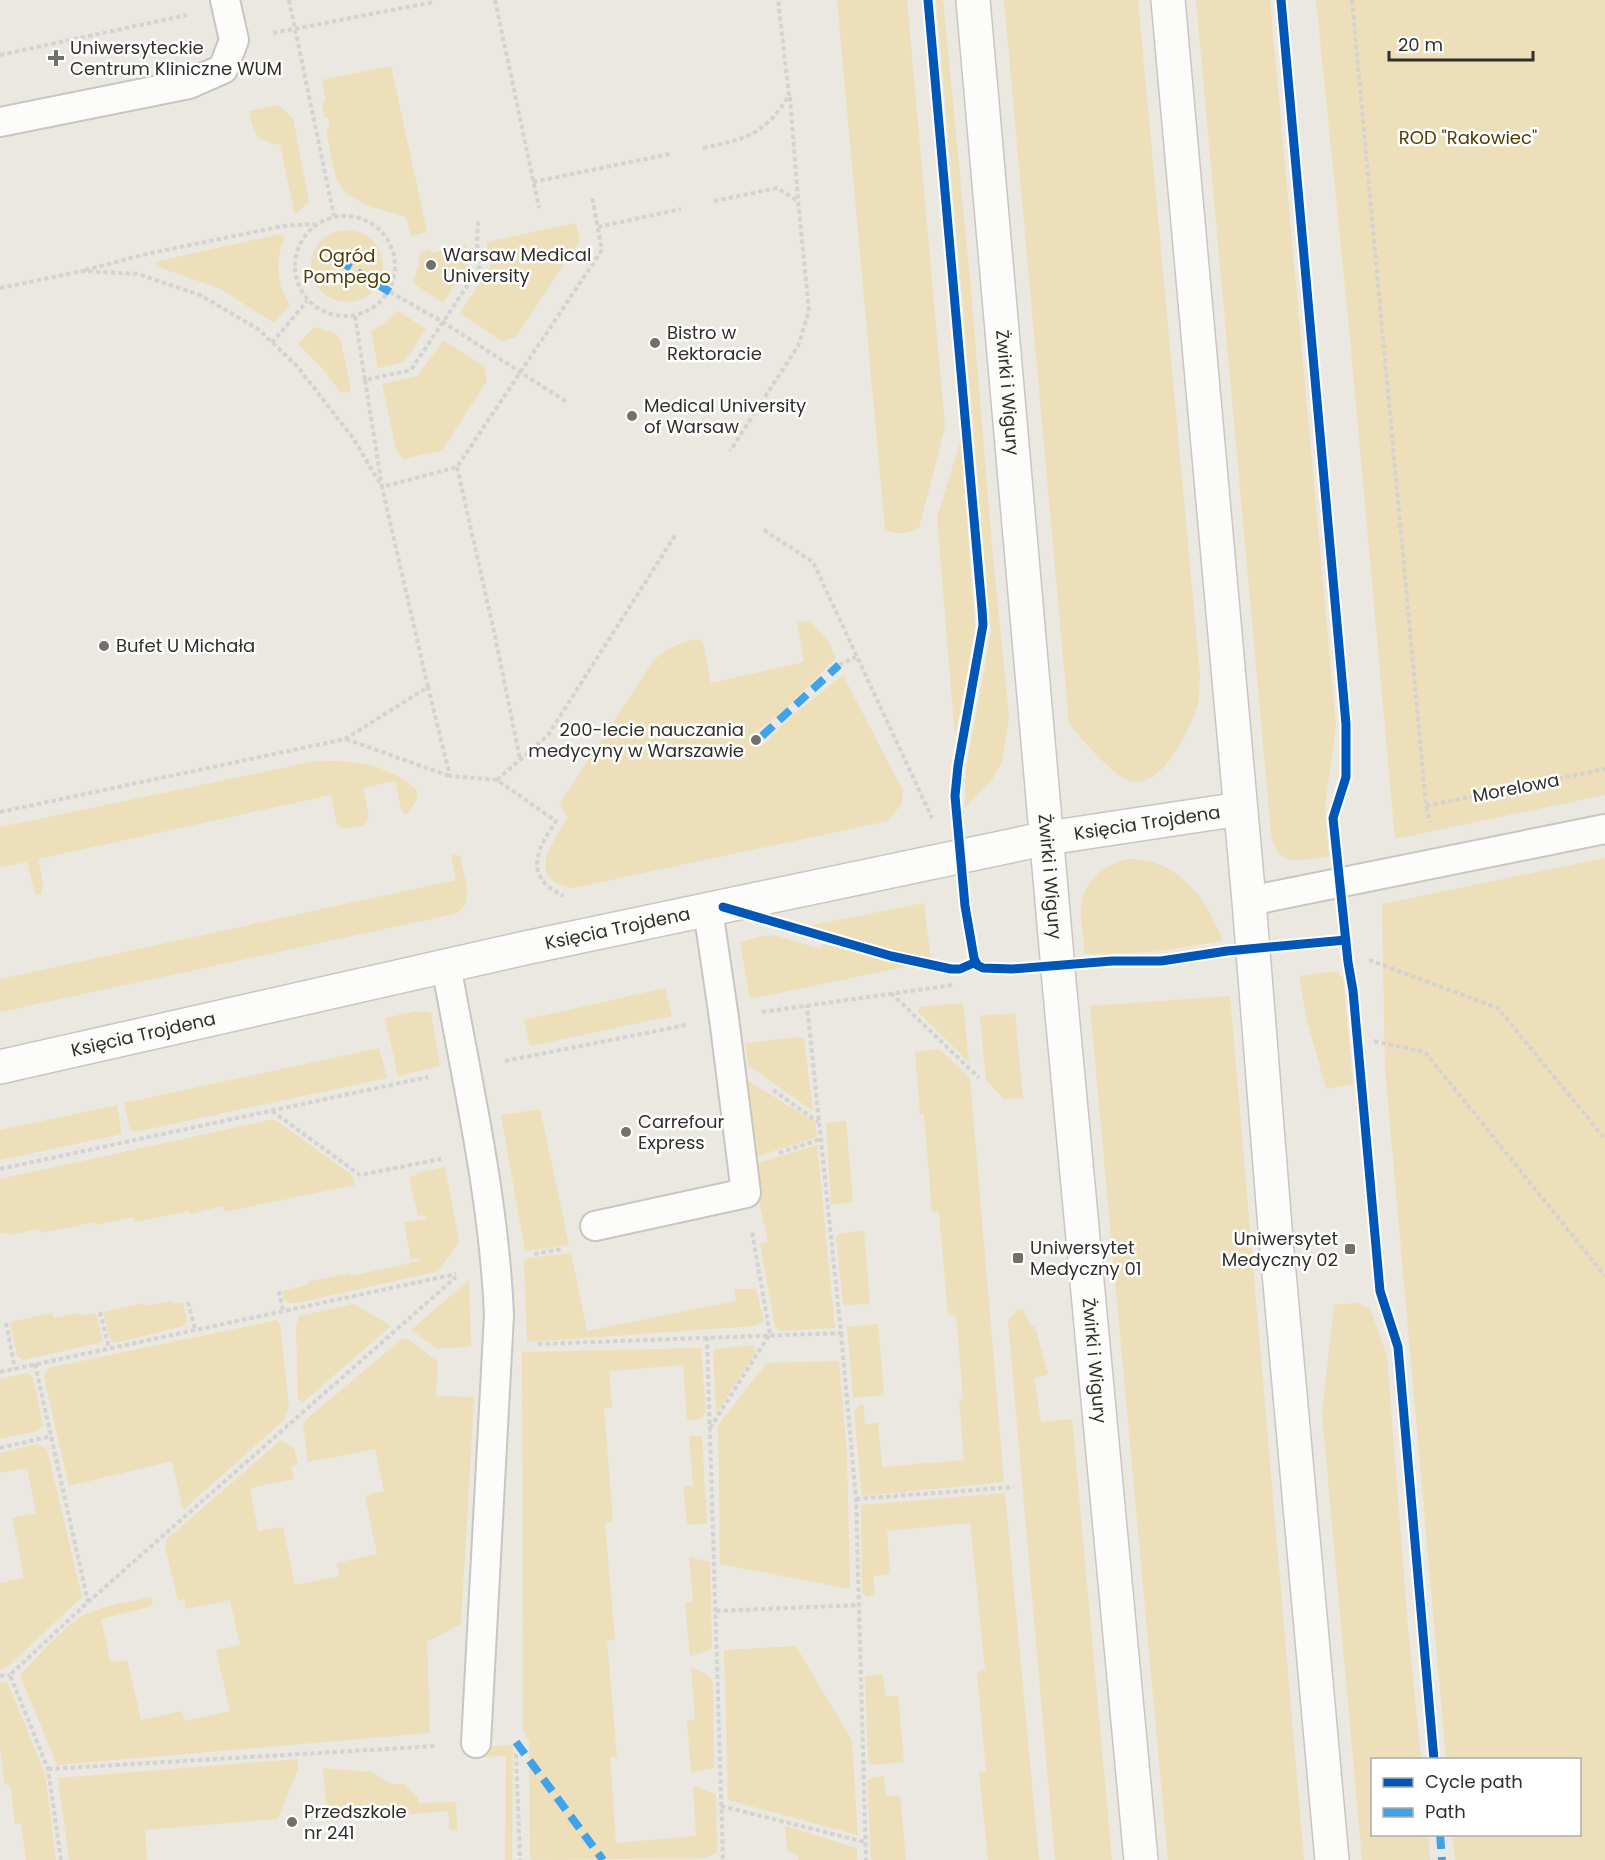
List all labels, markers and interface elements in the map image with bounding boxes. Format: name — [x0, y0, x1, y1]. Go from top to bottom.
scale bar — [1389, 24, 1533, 62]
text: 20 m — [1398, 32, 1443, 57]
place label: Uniwersyteckie Centrum Kliniczne WUM — [70, 35, 282, 81]
marker: Uniwersyteckie Centrum Kliniczne WUM — [47, 49, 65, 67]
park label: ROD "Rakowiec" — [1399, 125, 1537, 150]
place label: Warsaw Medical University — [443, 242, 591, 288]
park label: Ogród Pompego — [303, 243, 391, 289]
marker: Warsaw Medical University — [424, 258, 438, 272]
place label: Bistro w Rektoracie — [667, 320, 762, 366]
street label: Żwirki i Wigury — [990, 329, 1026, 456]
marker: Bistro w Rektoracie — [648, 336, 662, 350]
place label: Medical University of Warsaw — [644, 393, 806, 439]
marker: Medical University of Warsaw — [625, 409, 639, 423]
place label: Bufet U Michała — [116, 633, 255, 658]
marker: Bufet U Michała — [97, 639, 111, 653]
place label: 200-lecie nauczania medycyny w Warszawie — [528, 717, 744, 763]
marker: 200-lecie nauczania medycyny w Warszawie — [749, 733, 763, 747]
street label: Morelowa — [1470, 767, 1561, 808]
street label: Księcia Trojdena — [1072, 799, 1222, 846]
street label: Żwirki i Wigury — [1032, 813, 1068, 940]
street label: Księcia Trojdena — [543, 901, 692, 955]
street label: Księcia Trojdena — [68, 1006, 218, 1063]
place label: Carrefour Express — [638, 1109, 725, 1155]
marker: Carrefour Express — [619, 1125, 633, 1139]
place label: Uniwersytet Medyczny 02 — [1222, 1226, 1338, 1272]
place label: Uniwersytet Medyczny 01 — [1030, 1235, 1142, 1281]
marker: Uniwersytet Medyczny 02 — [1343, 1242, 1357, 1256]
marker: Uniwersytet Medyczny 01 — [1011, 1251, 1025, 1265]
street label: Żwirki i Wigury — [1077, 1297, 1113, 1424]
legend — [1371, 1758, 1581, 1836]
text: Cycle path — [1425, 1769, 1523, 1794]
place label: Przedszkole nr 241 — [304, 1799, 407, 1845]
text: Path — [1425, 1799, 1466, 1824]
marker: Przedszkole nr 241 — [285, 1815, 299, 1829]

